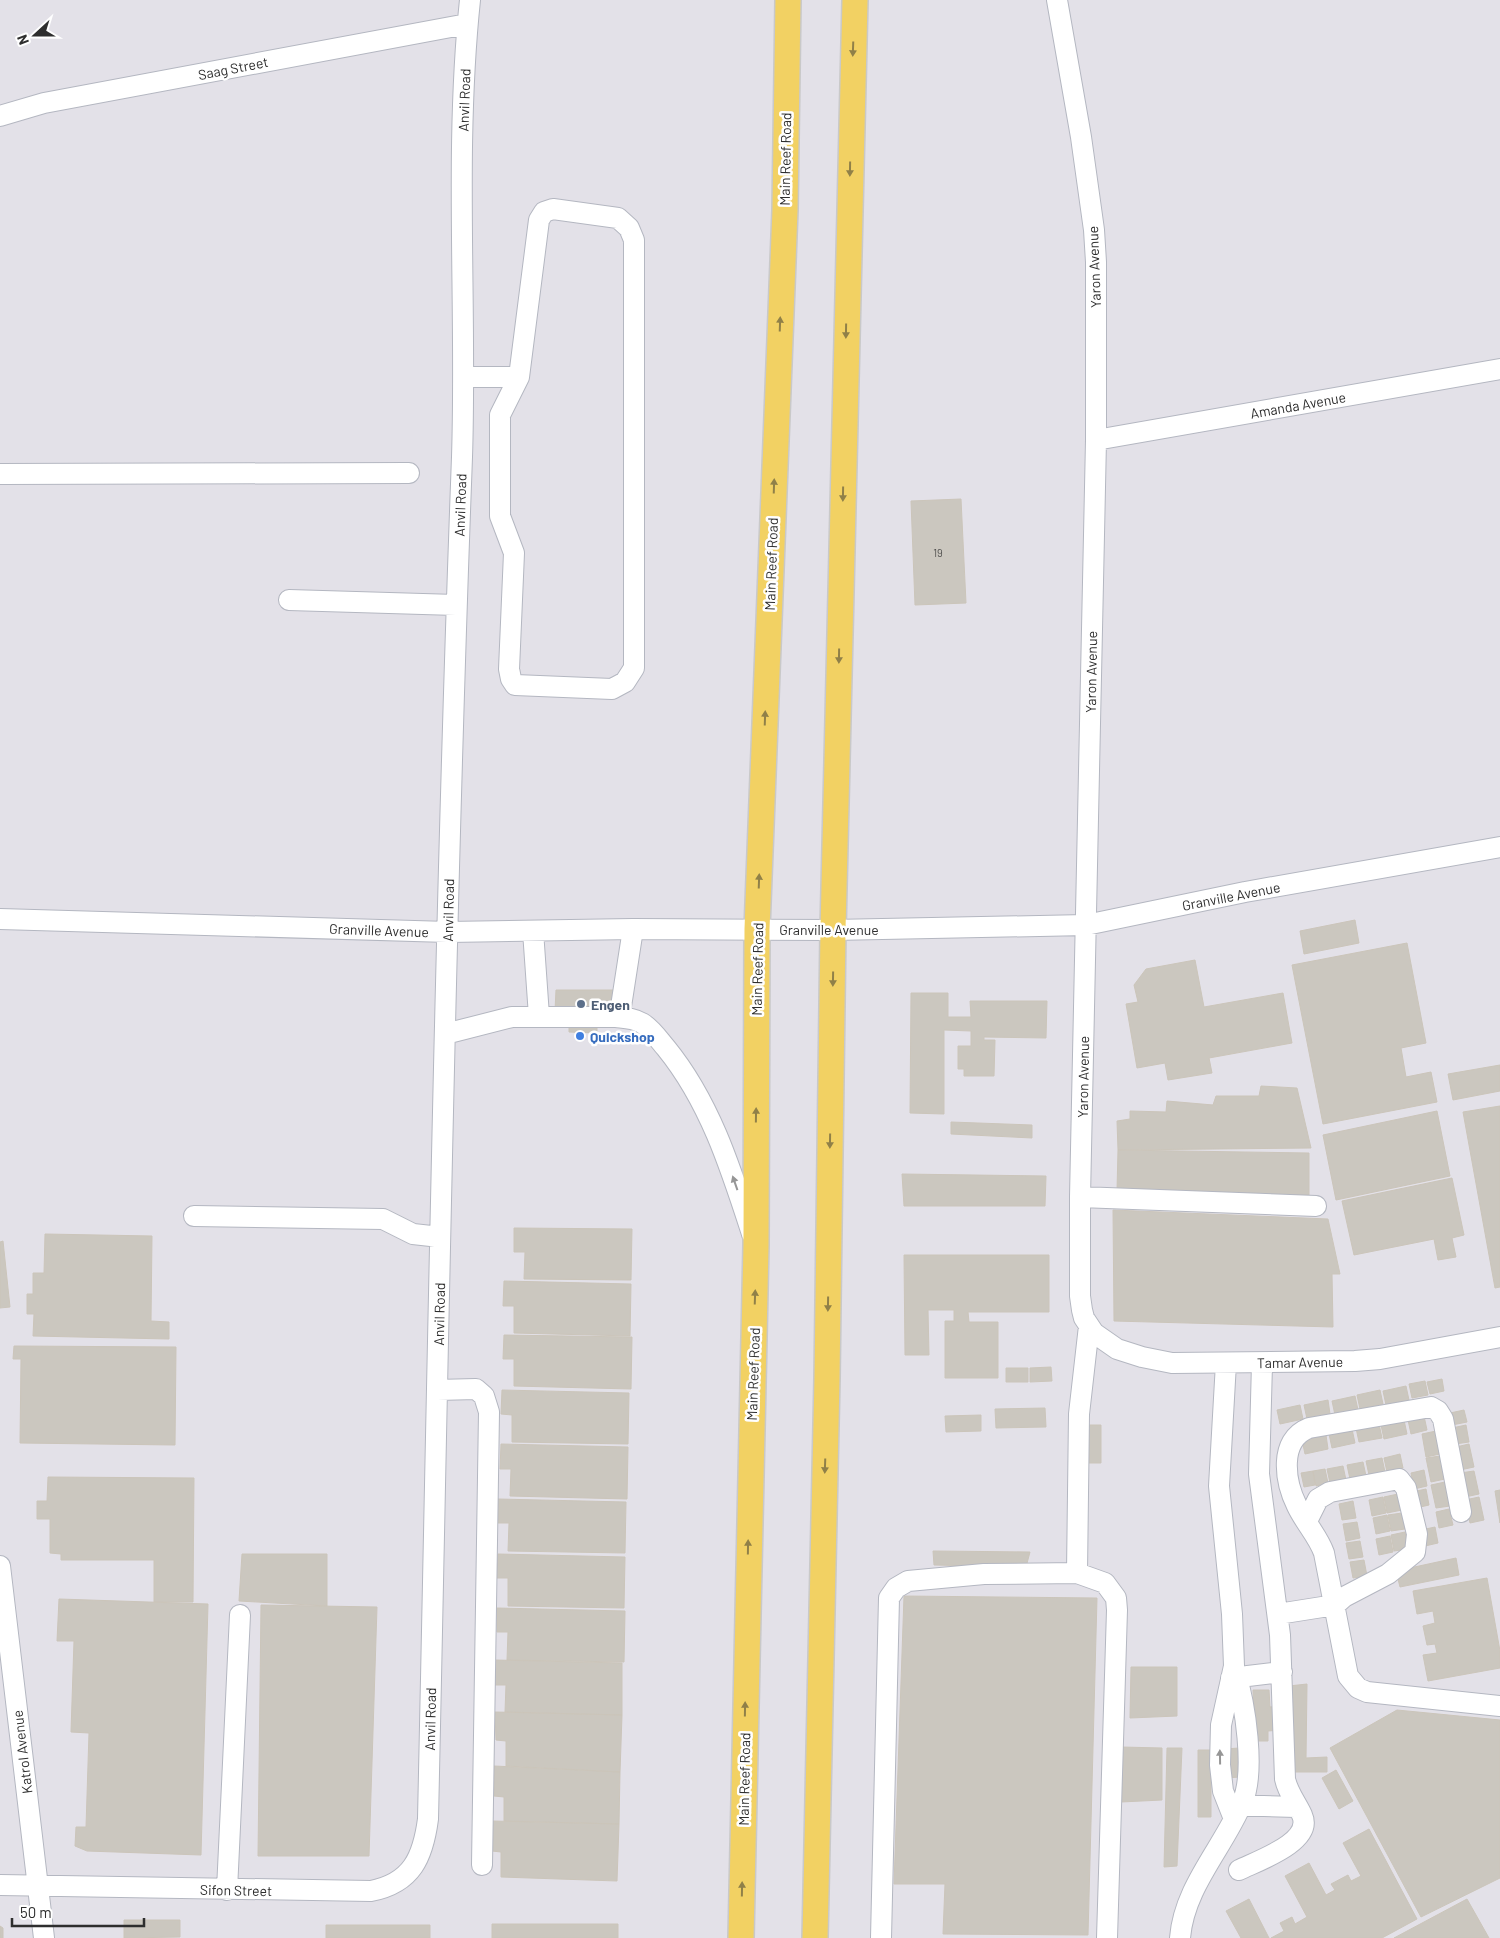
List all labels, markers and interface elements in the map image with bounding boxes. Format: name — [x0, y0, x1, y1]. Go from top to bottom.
north arrow — [10, 10, 60, 60]
text: N — [13, 32, 32, 47]
one-way arrow — [849, 41, 857, 57]
street label: Saag Street — [197, 53, 269, 83]
street label: Anvil Road — [454, 68, 474, 132]
street label: Main Reef Road — [776, 112, 794, 206]
one-way arrow — [845, 161, 853, 177]
street label: Yaron Avenue — [1084, 226, 1104, 308]
one-way arrow — [777, 315, 785, 331]
one-way arrow — [842, 323, 850, 339]
street label: Amanda Avenue — [1249, 388, 1347, 422]
street label: Anvil Road — [450, 473, 470, 537]
one-way arrow — [771, 478, 779, 494]
one-way arrow — [838, 486, 846, 502]
street label: Main Reef Road — [761, 517, 781, 611]
house number: 19 — [933, 546, 943, 559]
street label: Yaron Avenue — [1082, 631, 1100, 713]
one-way arrow — [835, 648, 843, 664]
one-way arrow — [762, 710, 770, 726]
one-way arrow — [755, 872, 763, 888]
street label: Anvil Road — [439, 878, 457, 942]
street label: Granville Avenue — [1180, 878, 1282, 914]
street label: Granville Avenue — [329, 920, 429, 940]
street label: Granville Avenue — [779, 921, 879, 938]
street label: Main Reef Road — [748, 922, 766, 1016]
one-way arrow — [828, 971, 836, 987]
place label: Engen — [591, 996, 630, 1013]
marker: Engen — [575, 998, 587, 1010]
place label: Quickshop — [590, 1028, 655, 1045]
marker: Quickshop — [574, 1030, 586, 1042]
street label: Yaron Avenue — [1074, 1036, 1092, 1118]
one-way arrow — [752, 1107, 760, 1123]
one-way arrow — [826, 1134, 834, 1150]
one-way arrow — [731, 1175, 738, 1190]
street label: Anvil Road — [430, 1282, 448, 1346]
one-way arrow — [751, 1289, 759, 1305]
one-way arrow — [824, 1296, 832, 1312]
street label: Main Reef Road — [743, 1327, 763, 1421]
street label: Tamar Avenue — [1257, 1353, 1343, 1371]
one-way arrow — [820, 1459, 828, 1475]
one-way arrow — [745, 1539, 753, 1555]
street label: Anvil Road — [421, 1687, 439, 1751]
one-way arrow — [741, 1701, 749, 1717]
street label: Katrol Avenue — [8, 1709, 36, 1795]
street label: Main Reef Road — [735, 1732, 753, 1826]
one-way arrow — [1216, 1749, 1224, 1765]
street label: Sifon Street — [200, 1881, 272, 1899]
one-way arrow — [738, 1881, 746, 1897]
scale bar — [12, 1896, 145, 1928]
text: 50 m — [20, 1903, 52, 1921]

